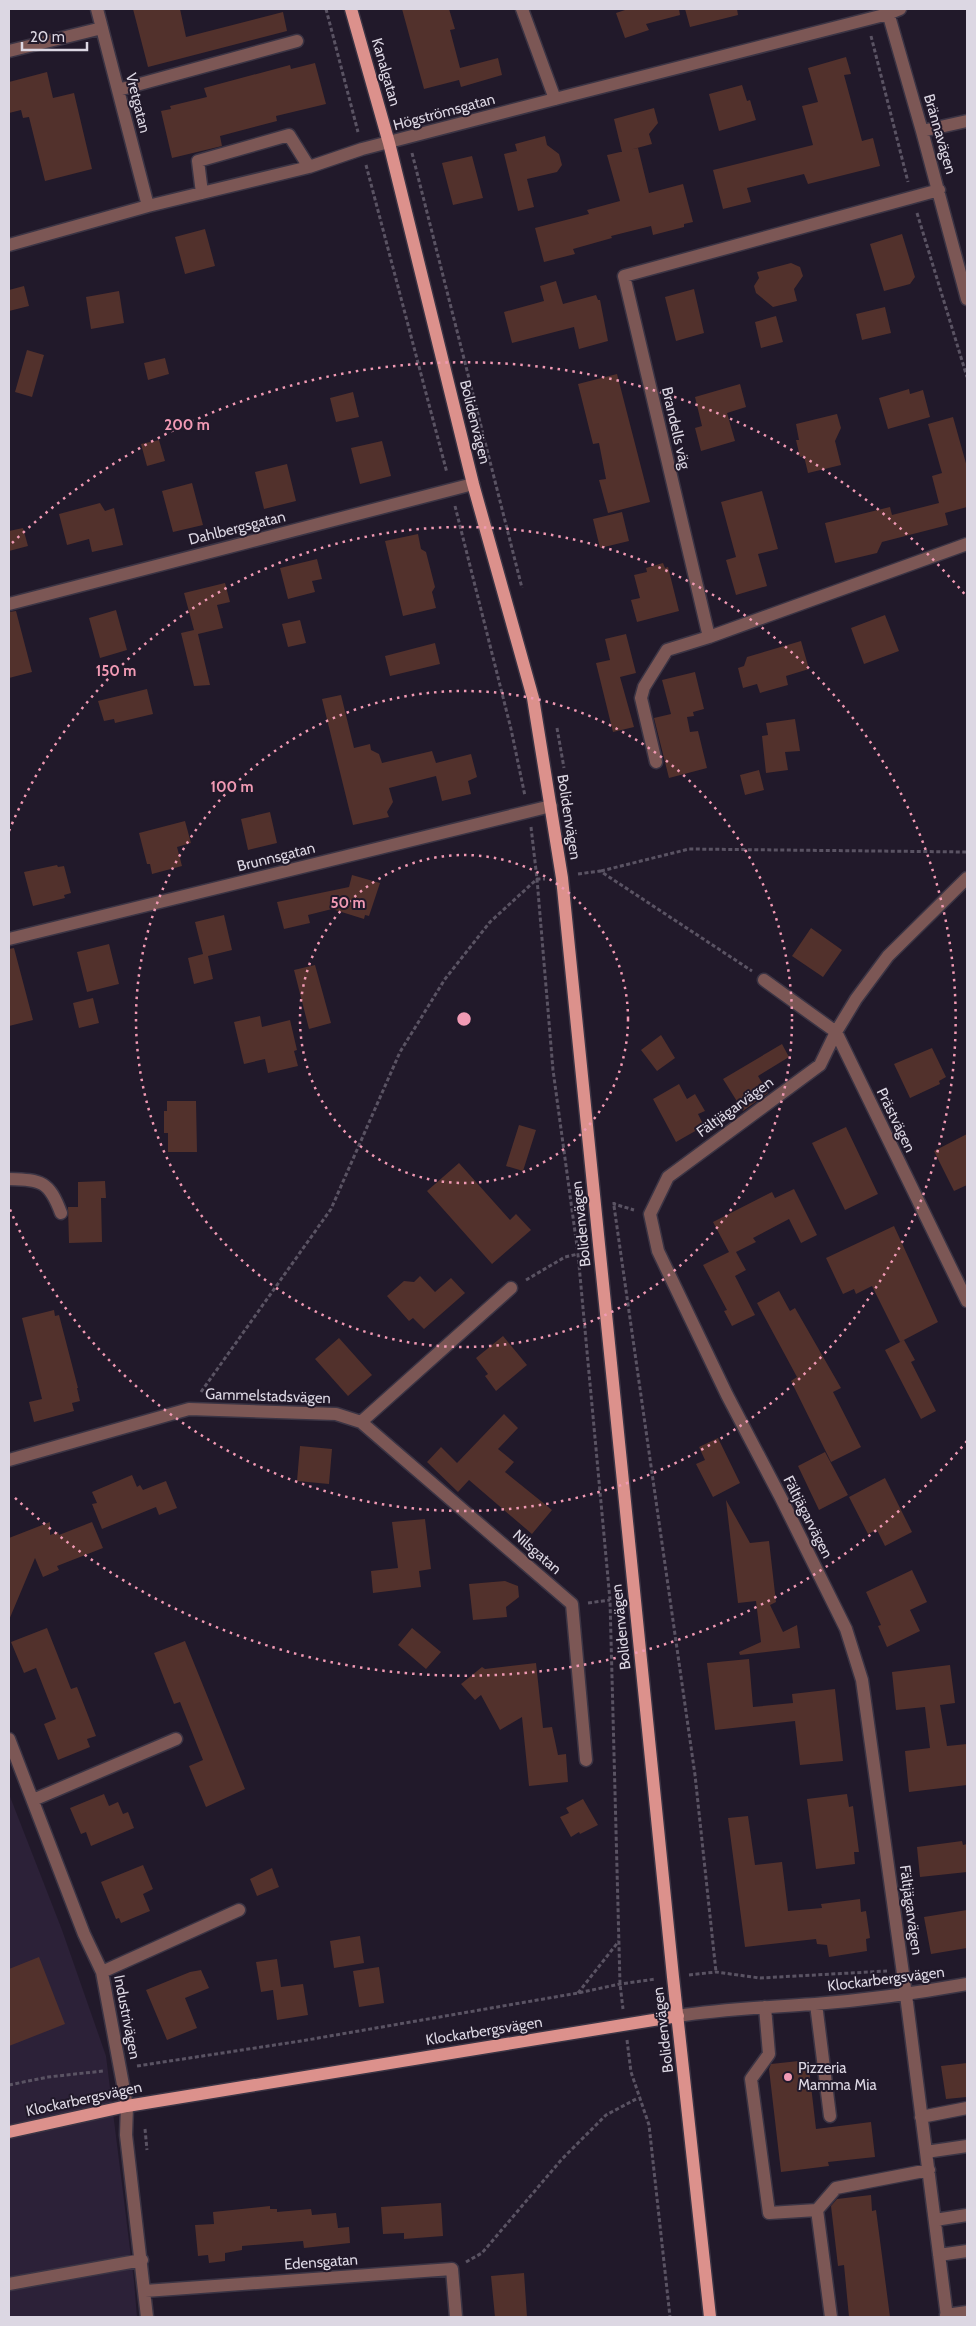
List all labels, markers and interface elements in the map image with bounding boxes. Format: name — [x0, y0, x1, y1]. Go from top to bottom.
scale bar — [22, 20, 88, 52]
text: 20 m — [30, 28, 65, 46]
street label: Kanalgatan — [368, 36, 404, 108]
street label: Vretgatan — [122, 71, 154, 135]
street label: Högströmsgatan — [391, 90, 497, 134]
street label: Brännavägen — [920, 92, 960, 176]
street label: Bolidenvägen — [456, 378, 494, 466]
street label: Brandells väg — [658, 385, 694, 471]
text: 200 m — [164, 416, 210, 434]
street label: Dahlbergsgatan — [187, 507, 287, 549]
text: 150 m — [96, 662, 136, 680]
street label: Bolidenvägen — [553, 773, 585, 861]
text: 100 m — [210, 778, 254, 796]
street label: Brunnsgatan — [235, 839, 317, 875]
text: 50 m — [330, 894, 366, 912]
centre of rings — [455, 1010, 473, 1028]
street label: Fältjägarvägen — [693, 1073, 777, 1141]
street label: Prästvägen — [873, 1085, 919, 1155]
street label: Bolidenvägen — [568, 1180, 594, 1268]
street label: Gammelstadsvägen — [205, 1385, 331, 1407]
street label: Fältjägarvägen — [779, 1473, 837, 1561]
street label: Nilsgatan — [509, 1526, 565, 1578]
street label: Bolidenvägen — [608, 1583, 634, 1671]
street label: Fältjägarvägen — [896, 1864, 926, 1956]
street label: Klockarbergsvägen — [826, 1963, 946, 1995]
street label: Industrivägen — [110, 1973, 144, 2061]
street label: Bolidenvägen — [649, 1986, 677, 2074]
street label: Klockarbergsvägen — [424, 2013, 544, 2049]
place label: Pizzeria Mamma Mia — [798, 2059, 877, 2094]
marker: Pizzeria Mamma Mia — [782, 2071, 794, 2083]
street label: Klockarbergsvägen — [24, 2078, 144, 2120]
street label: Edensgatan — [284, 2250, 358, 2274]

